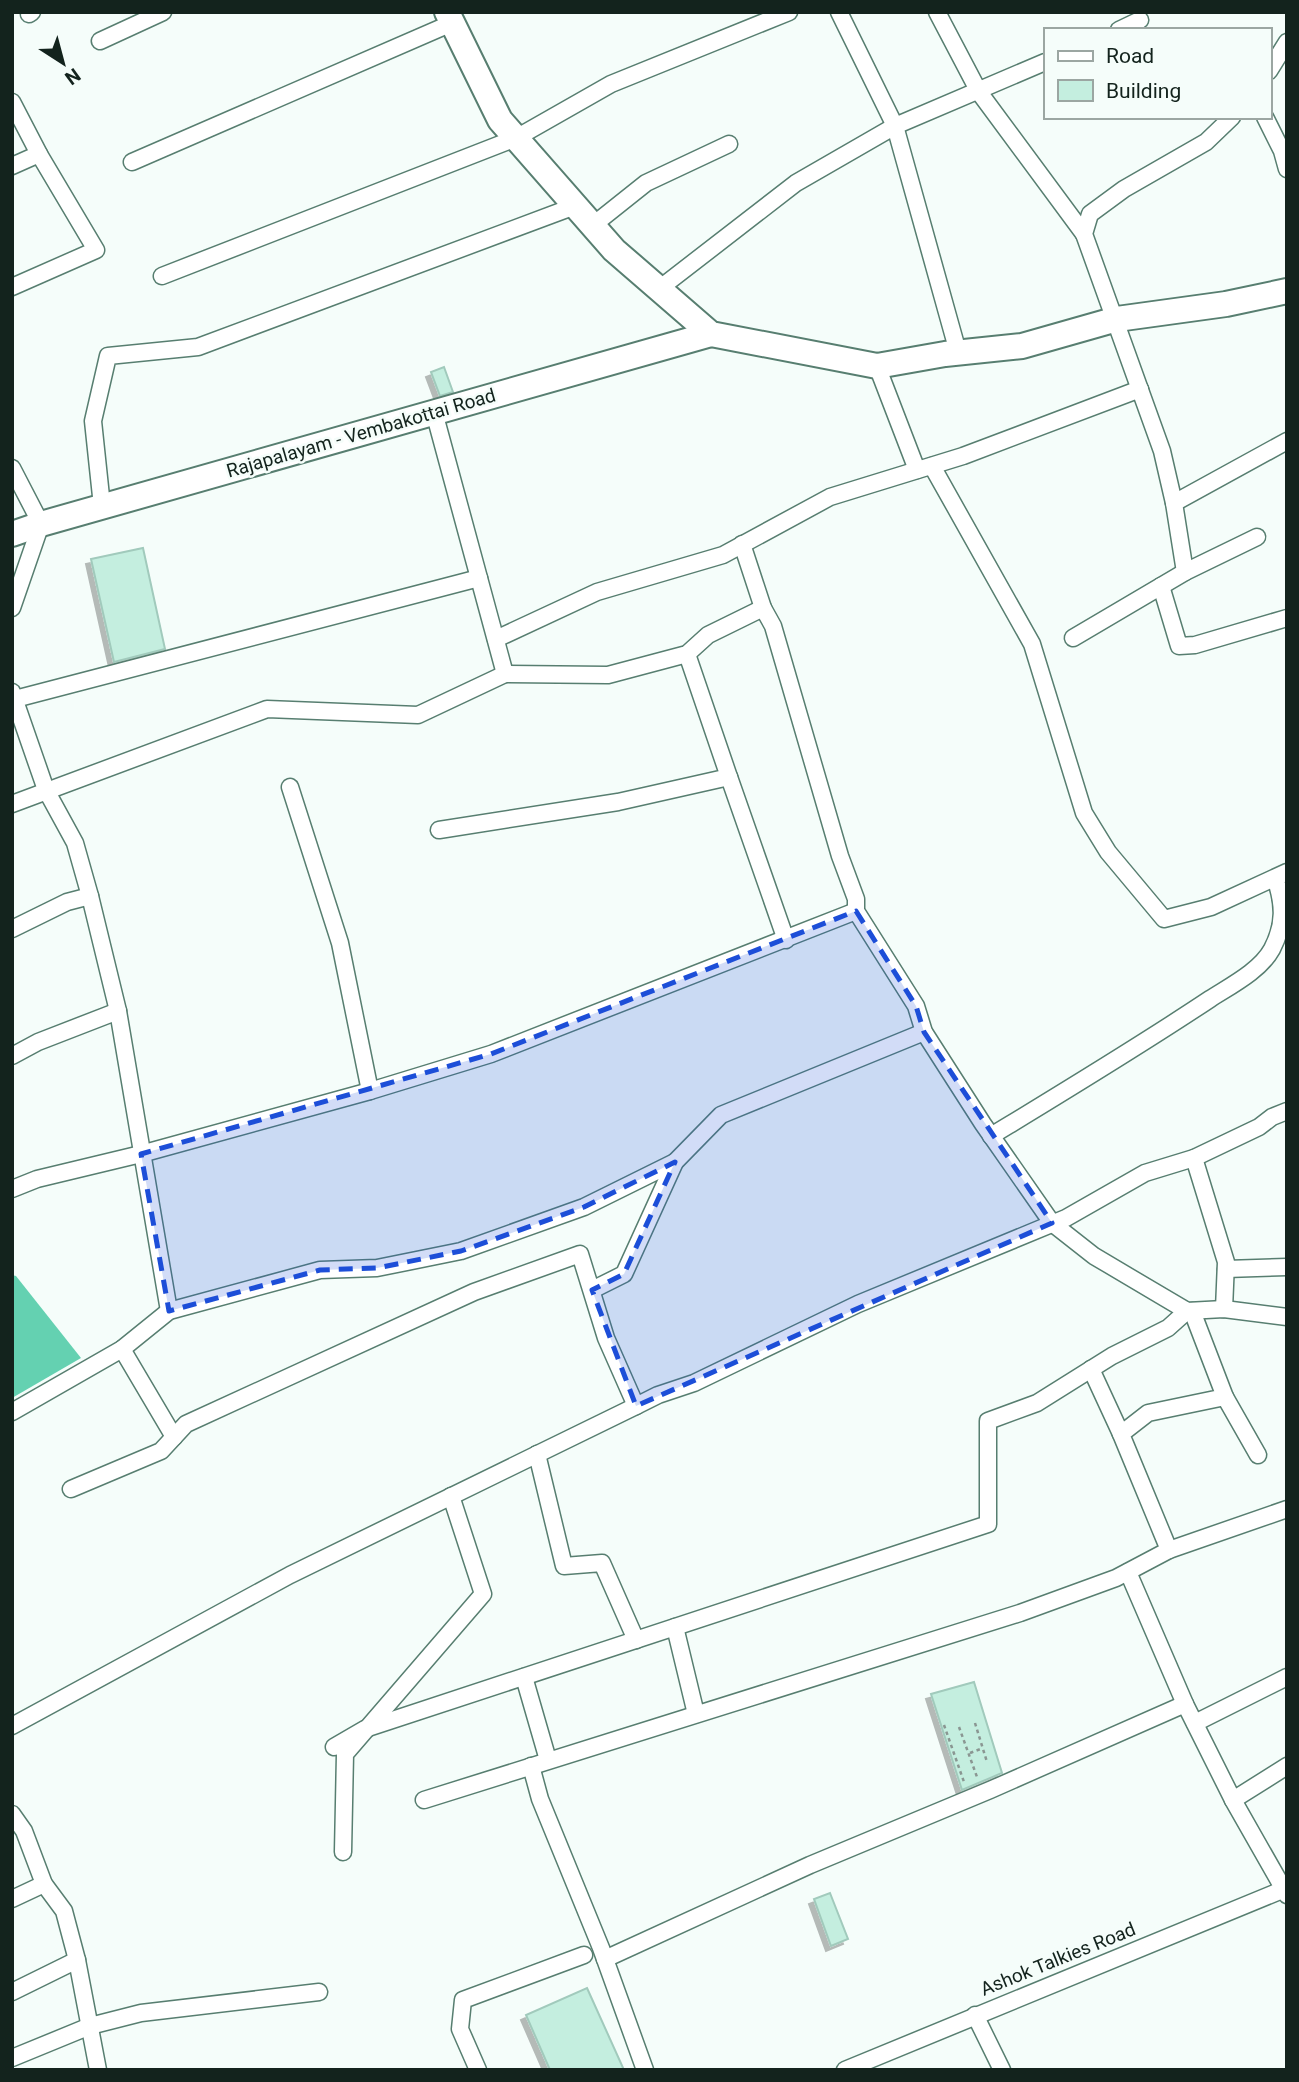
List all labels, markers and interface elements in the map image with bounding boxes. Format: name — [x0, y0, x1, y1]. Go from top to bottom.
north arrow — [28, 28, 98, 98]
legend — [1044, 28, 1271, 119]
text: Road — [1106, 44, 1154, 68]
text: N — [61, 63, 85, 90]
text: Building — [1106, 79, 1181, 103]
street label: Rajapalayam - Vembakottai Road — [224, 384, 498, 482]
street label: Ashok Talkies Road — [977, 1917, 1139, 2001]

